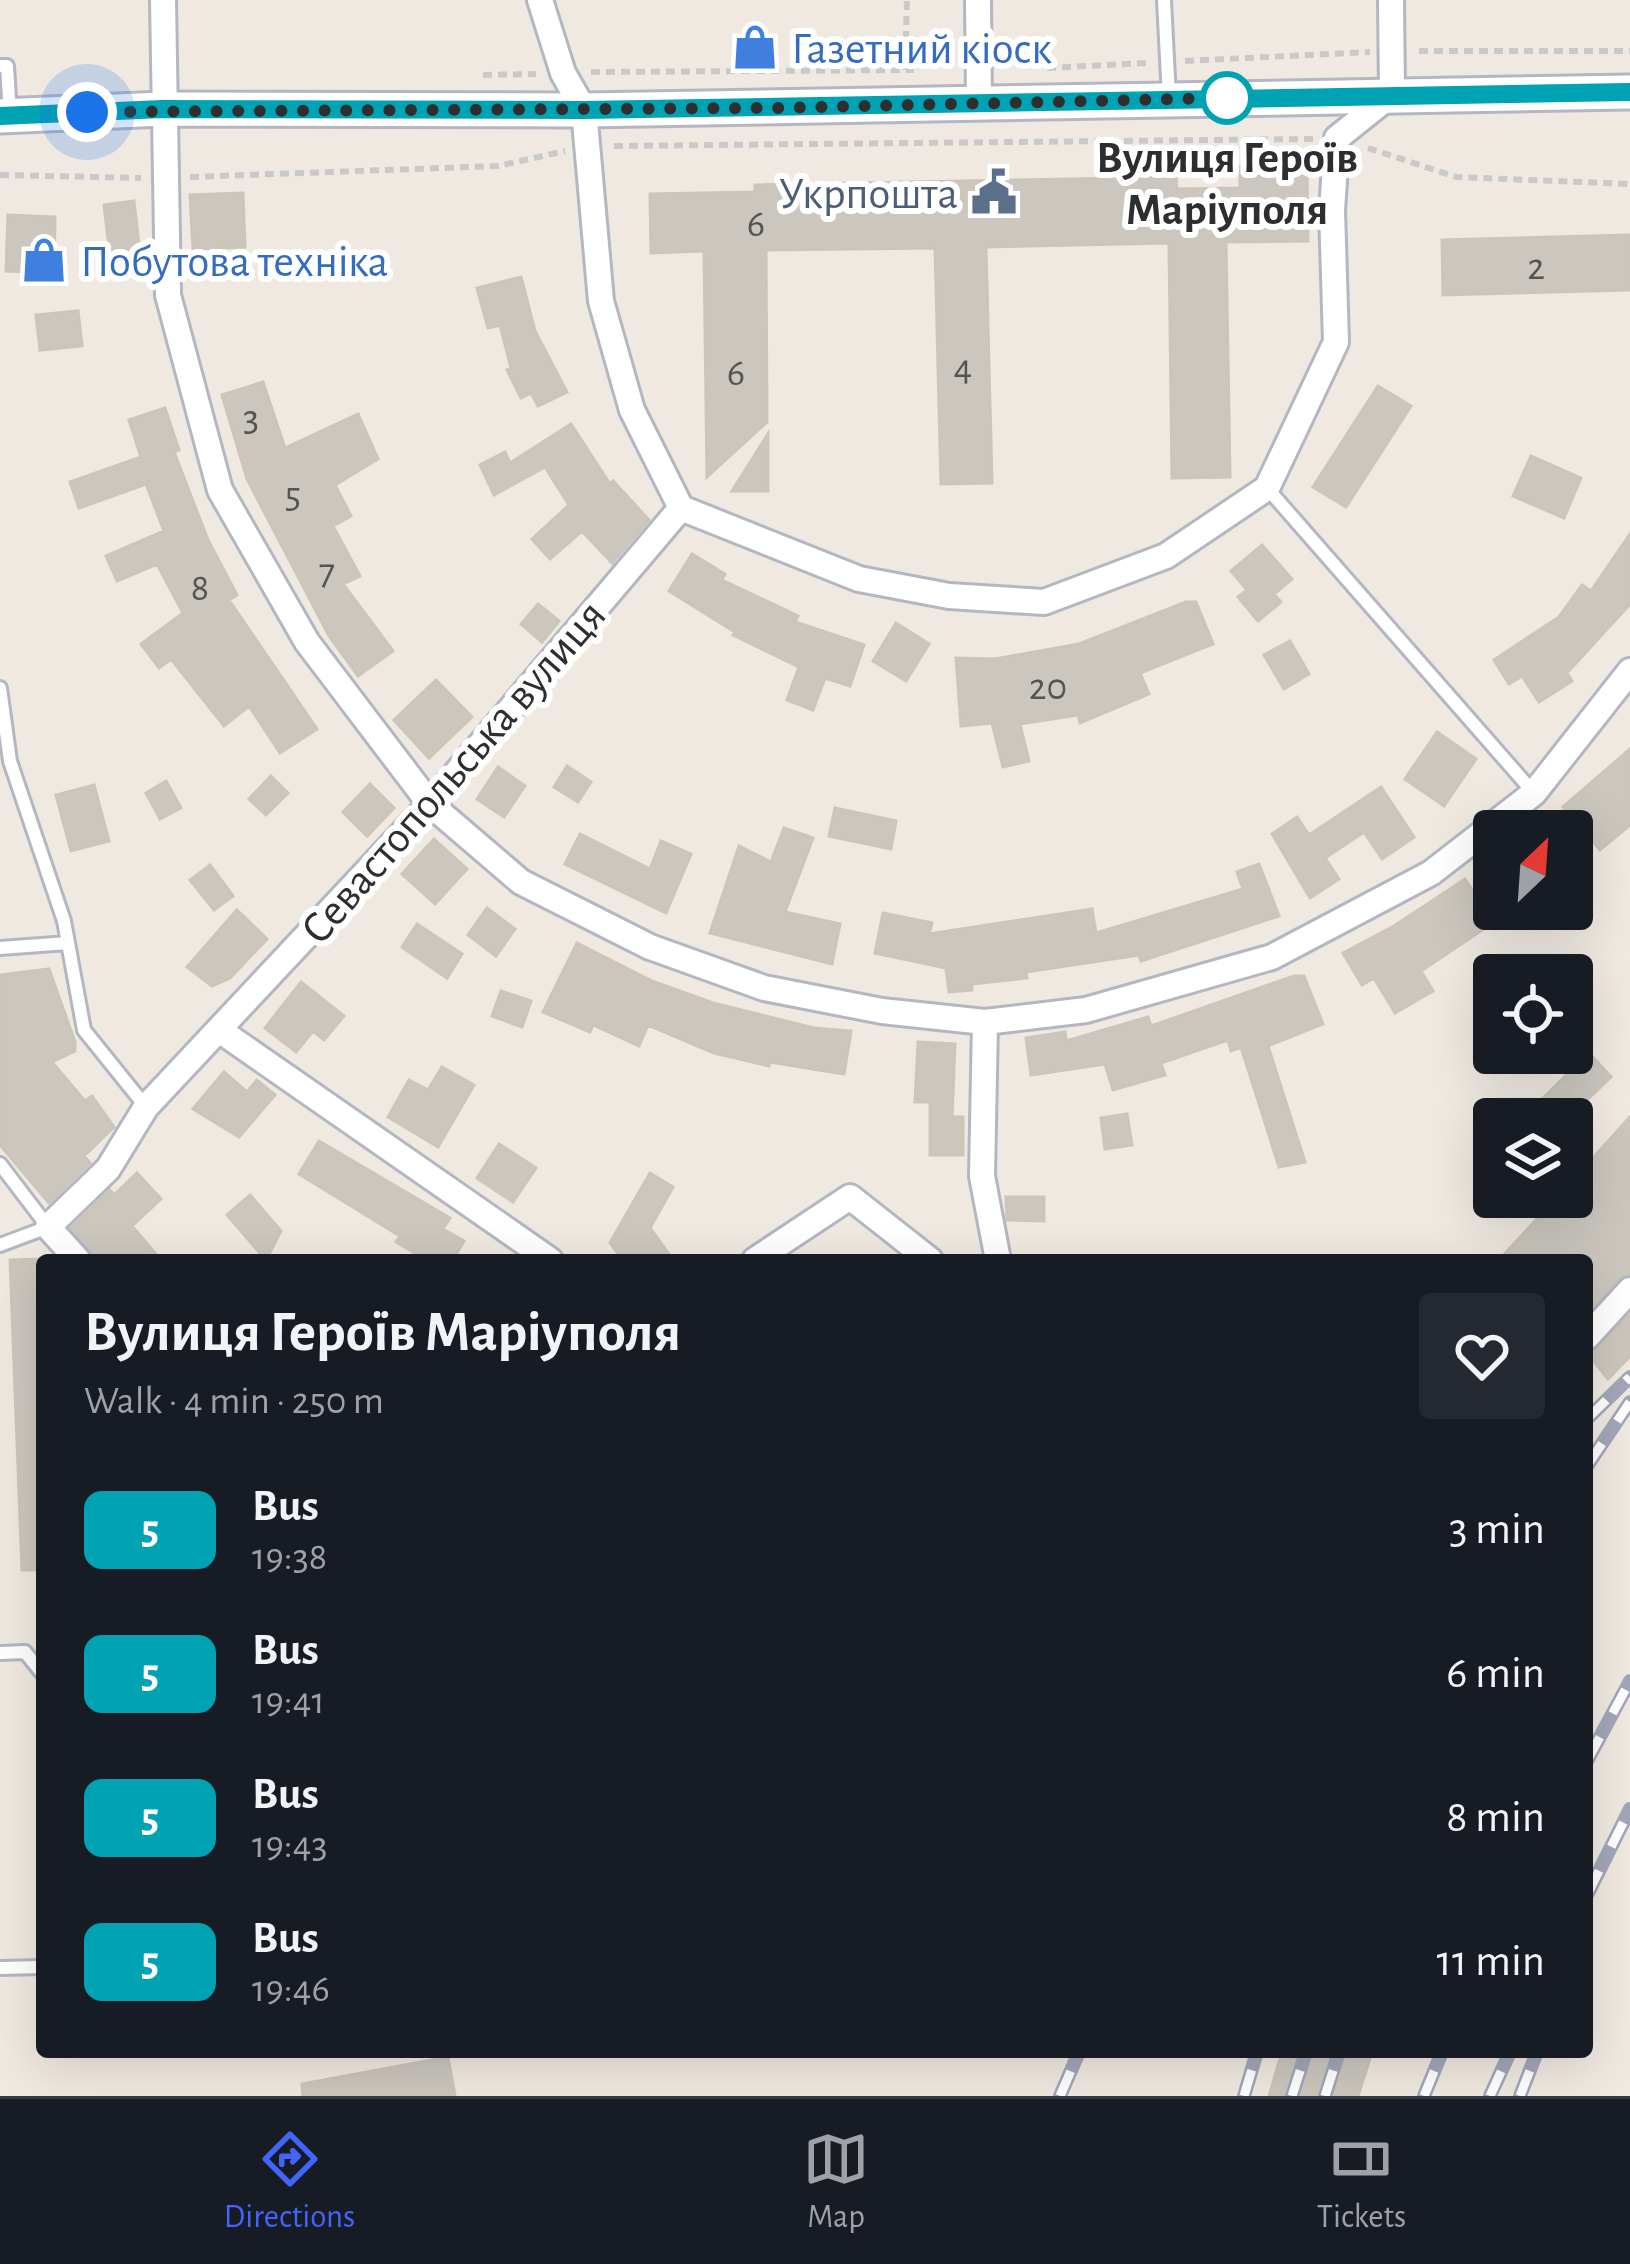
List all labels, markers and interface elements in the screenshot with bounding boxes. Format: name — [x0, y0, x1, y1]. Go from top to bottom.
shop icon: Газетний кіоск — [730, 22, 780, 72]
place label: Газетний кіоск — [791, 27, 1052, 72]
marker: Вулиця Героїв Маріуполя — [1202, 73, 1252, 123]
your location — [57, 82, 117, 142]
place label: Вулиця Героїв Маріуполя — [1096, 136, 1358, 233]
public building icon: Укрпошта — [969, 167, 1019, 217]
place label: Укрпошта — [779, 172, 958, 217]
house number: 6 — [747, 205, 765, 244]
shop icon: Побутова техніка — [19, 235, 69, 285]
place label: Побутова техніка — [80, 240, 388, 285]
house number: 2 — [1527, 248, 1545, 287]
house number: 4 — [954, 349, 972, 388]
house number: 6 — [727, 354, 745, 393]
house number: 3 — [243, 399, 259, 438]
house number: 5 — [285, 476, 301, 515]
house number: 7 — [319, 553, 335, 592]
house number: 8 — [191, 569, 209, 608]
street label: Севастопольська вулиця — [293, 592, 615, 953]
house number: 20 — [1029, 668, 1067, 707]
north arrow — [1473, 810, 1593, 930]
map controls — [1473, 810, 1593, 1218]
button: locate — [1473, 954, 1593, 1074]
button: layers — [1473, 1098, 1593, 1218]
button: heart — [1419, 1293, 1545, 1419]
text: Вулиця Героїв Маріуполя — [84, 1304, 681, 1361]
text: Walk · 4 min · 250 m — [84, 1382, 384, 1421]
text: Bus — [252, 1484, 319, 1529]
text: 3 min — [1449, 1507, 1545, 1552]
text: 5 — [141, 1509, 159, 1551]
text: 19:38 — [252, 1538, 327, 1577]
text: Bus — [252, 1628, 319, 1673]
text: 6 min — [1446, 1651, 1545, 1696]
text: 5 — [141, 1653, 159, 1695]
text: 19:41 — [252, 1682, 325, 1721]
text: Bus — [252, 1772, 319, 1817]
text: 8 min — [1446, 1795, 1545, 1840]
text: 5 — [141, 1797, 159, 1839]
text: 19:43 — [252, 1826, 328, 1865]
text: Bus — [252, 1916, 319, 1961]
text: 11 min — [1437, 1939, 1545, 1984]
text: 5 — [141, 1941, 159, 1983]
text: 19:46 — [252, 1970, 330, 2009]
tab: Directions — [224, 2126, 355, 2238]
tab: Map — [803, 2126, 869, 2238]
tab: Tickets — [1317, 2126, 1406, 2238]

